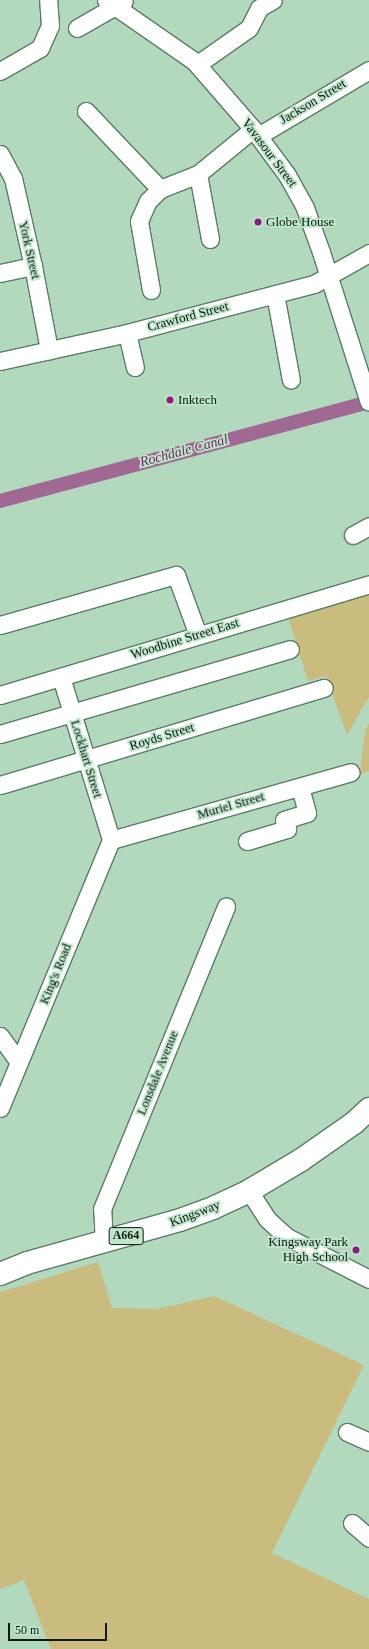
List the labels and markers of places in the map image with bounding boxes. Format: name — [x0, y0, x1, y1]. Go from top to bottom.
place label: Globe House — [266, 214, 334, 230]
marker: Globe House — [253, 217, 263, 227]
place label: Inktech — [178, 392, 217, 408]
marker: Inktech — [165, 395, 175, 405]
place label: Kingsway Park High School — [268, 1235, 348, 1266]
marker: Kingsway Park High School — [351, 1245, 361, 1255]

